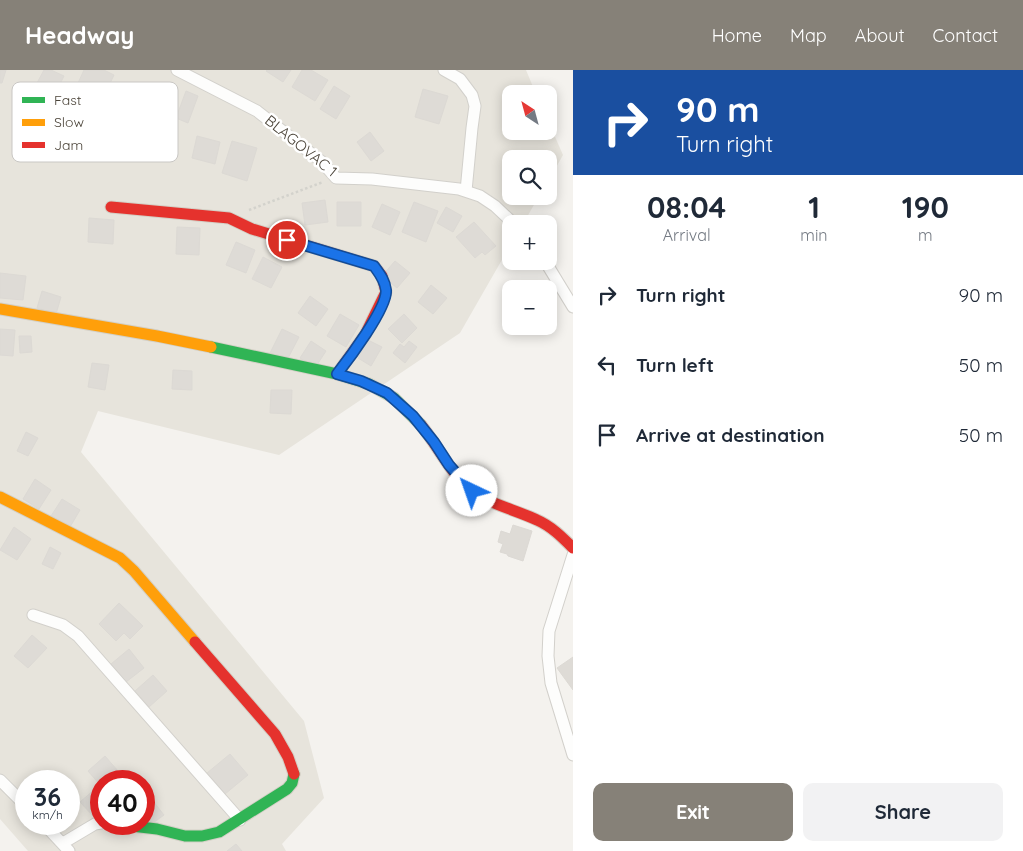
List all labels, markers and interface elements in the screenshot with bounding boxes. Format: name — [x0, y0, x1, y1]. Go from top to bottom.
text: Headway — [25, 20, 134, 50]
text: Home — [712, 24, 762, 47]
text: Map — [790, 24, 827, 47]
text: About — [855, 24, 905, 47]
text: Contact — [933, 24, 998, 47]
legend — [12, 82, 178, 162]
north arrow — [502, 85, 558, 140]
map controls — [502, 85, 557, 335]
text: 90 m — [676, 87, 759, 131]
icon: right — [593, 90, 658, 155]
text: Fast — [54, 91, 82, 109]
street label: BLAGOVAC 1 — [261, 111, 341, 181]
text: Slow — [54, 113, 84, 131]
text: Turn right — [676, 130, 773, 158]
text: Jam — [54, 136, 83, 154]
button: search — [502, 150, 557, 205]
text: 08:04 — [647, 188, 726, 226]
text: 1 — [808, 188, 820, 226]
text: 190 — [902, 188, 949, 226]
button: + — [502, 215, 557, 270]
pin — [266, 219, 308, 261]
text: Arrival — [663, 225, 711, 245]
text: min — [800, 225, 828, 245]
text: m — [918, 225, 933, 245]
icon: arrive — [273, 226, 301, 254]
button: − — [502, 280, 557, 335]
icon: right — [593, 281, 621, 309]
text: Turn right — [636, 283, 725, 307]
text: 90 m — [959, 283, 1003, 307]
icon: left — [593, 351, 621, 379]
text: Turn left — [636, 353, 714, 377]
text: 50 m — [959, 353, 1003, 377]
icon: arrive — [593, 421, 621, 449]
text: Arrive at destination — [636, 423, 825, 447]
text: 50 m — [959, 423, 1003, 447]
position arrow — [445, 464, 497, 516]
speed limit sign: 40 — [90, 770, 155, 835]
text: 36 — [34, 781, 61, 812]
button: Exit — [593, 783, 793, 841]
button: Share — [803, 783, 1003, 841]
text: km/h — [32, 807, 63, 822]

